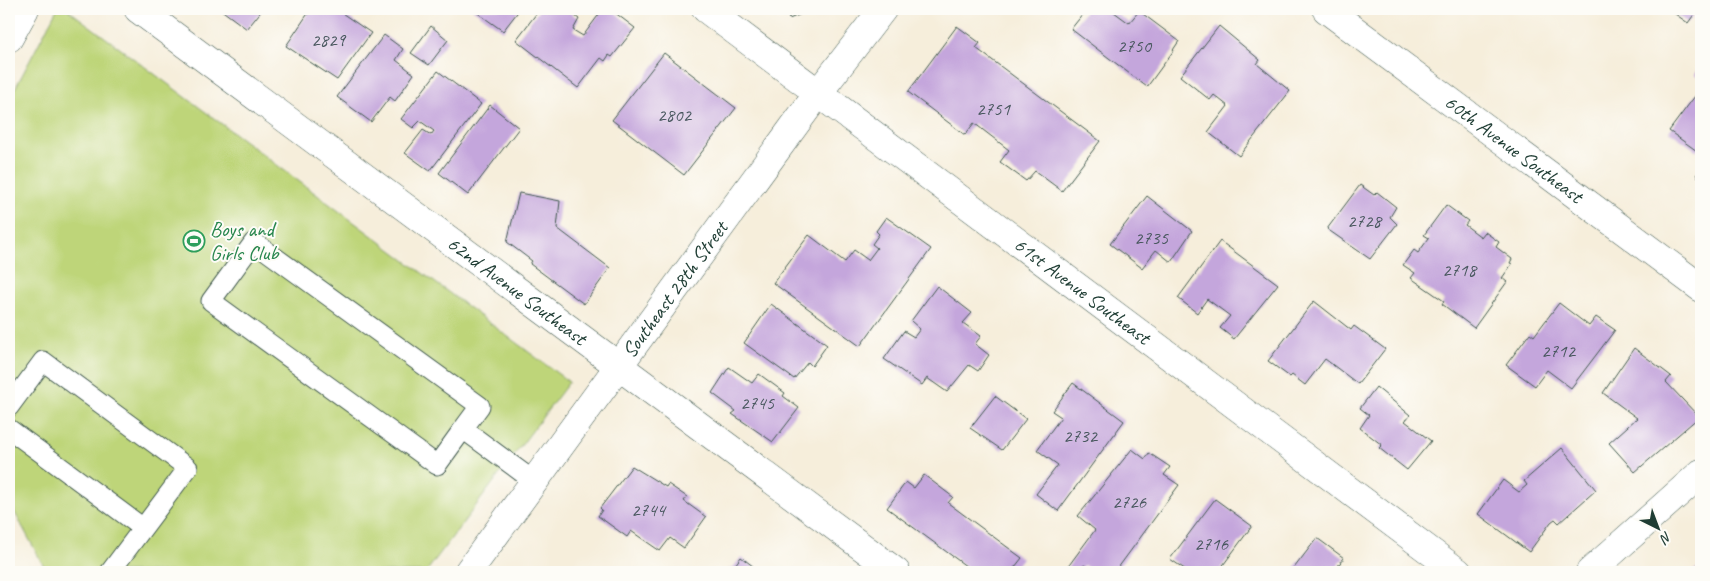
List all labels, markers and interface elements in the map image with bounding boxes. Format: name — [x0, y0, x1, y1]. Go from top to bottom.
house number: 2829 — [311, 28, 347, 52]
house number: 2750 — [1117, 34, 1153, 58]
street label: 60th Avenue Southeast — [1439, 89, 1590, 210]
house number: 2751 — [976, 97, 1012, 121]
house number: 2802 — [657, 103, 693, 127]
house number: 2728 — [1347, 209, 1384, 233]
street label: Southeast 28th Street — [616, 214, 734, 363]
place label: Boys and Girls Club — [210, 216, 280, 266]
house number: 2735 — [1134, 226, 1170, 250]
sports icon: Boys and Girls Club — [182, 229, 206, 253]
street label: 62nd Avenue Southeast — [442, 230, 593, 352]
street label: 61st Avenue Southeast — [1009, 231, 1157, 351]
house number: 2718 — [1442, 258, 1479, 282]
house number: 2712 — [1541, 339, 1577, 363]
house number: 2745 — [740, 391, 776, 415]
house number: 2732 — [1063, 424, 1099, 448]
house number: 2726 — [1112, 490, 1148, 514]
house number: 2744 — [631, 498, 668, 522]
north arrow — [1632, 504, 1682, 554]
text: N — [1656, 528, 1675, 548]
house number: 2716 — [1194, 532, 1230, 556]

